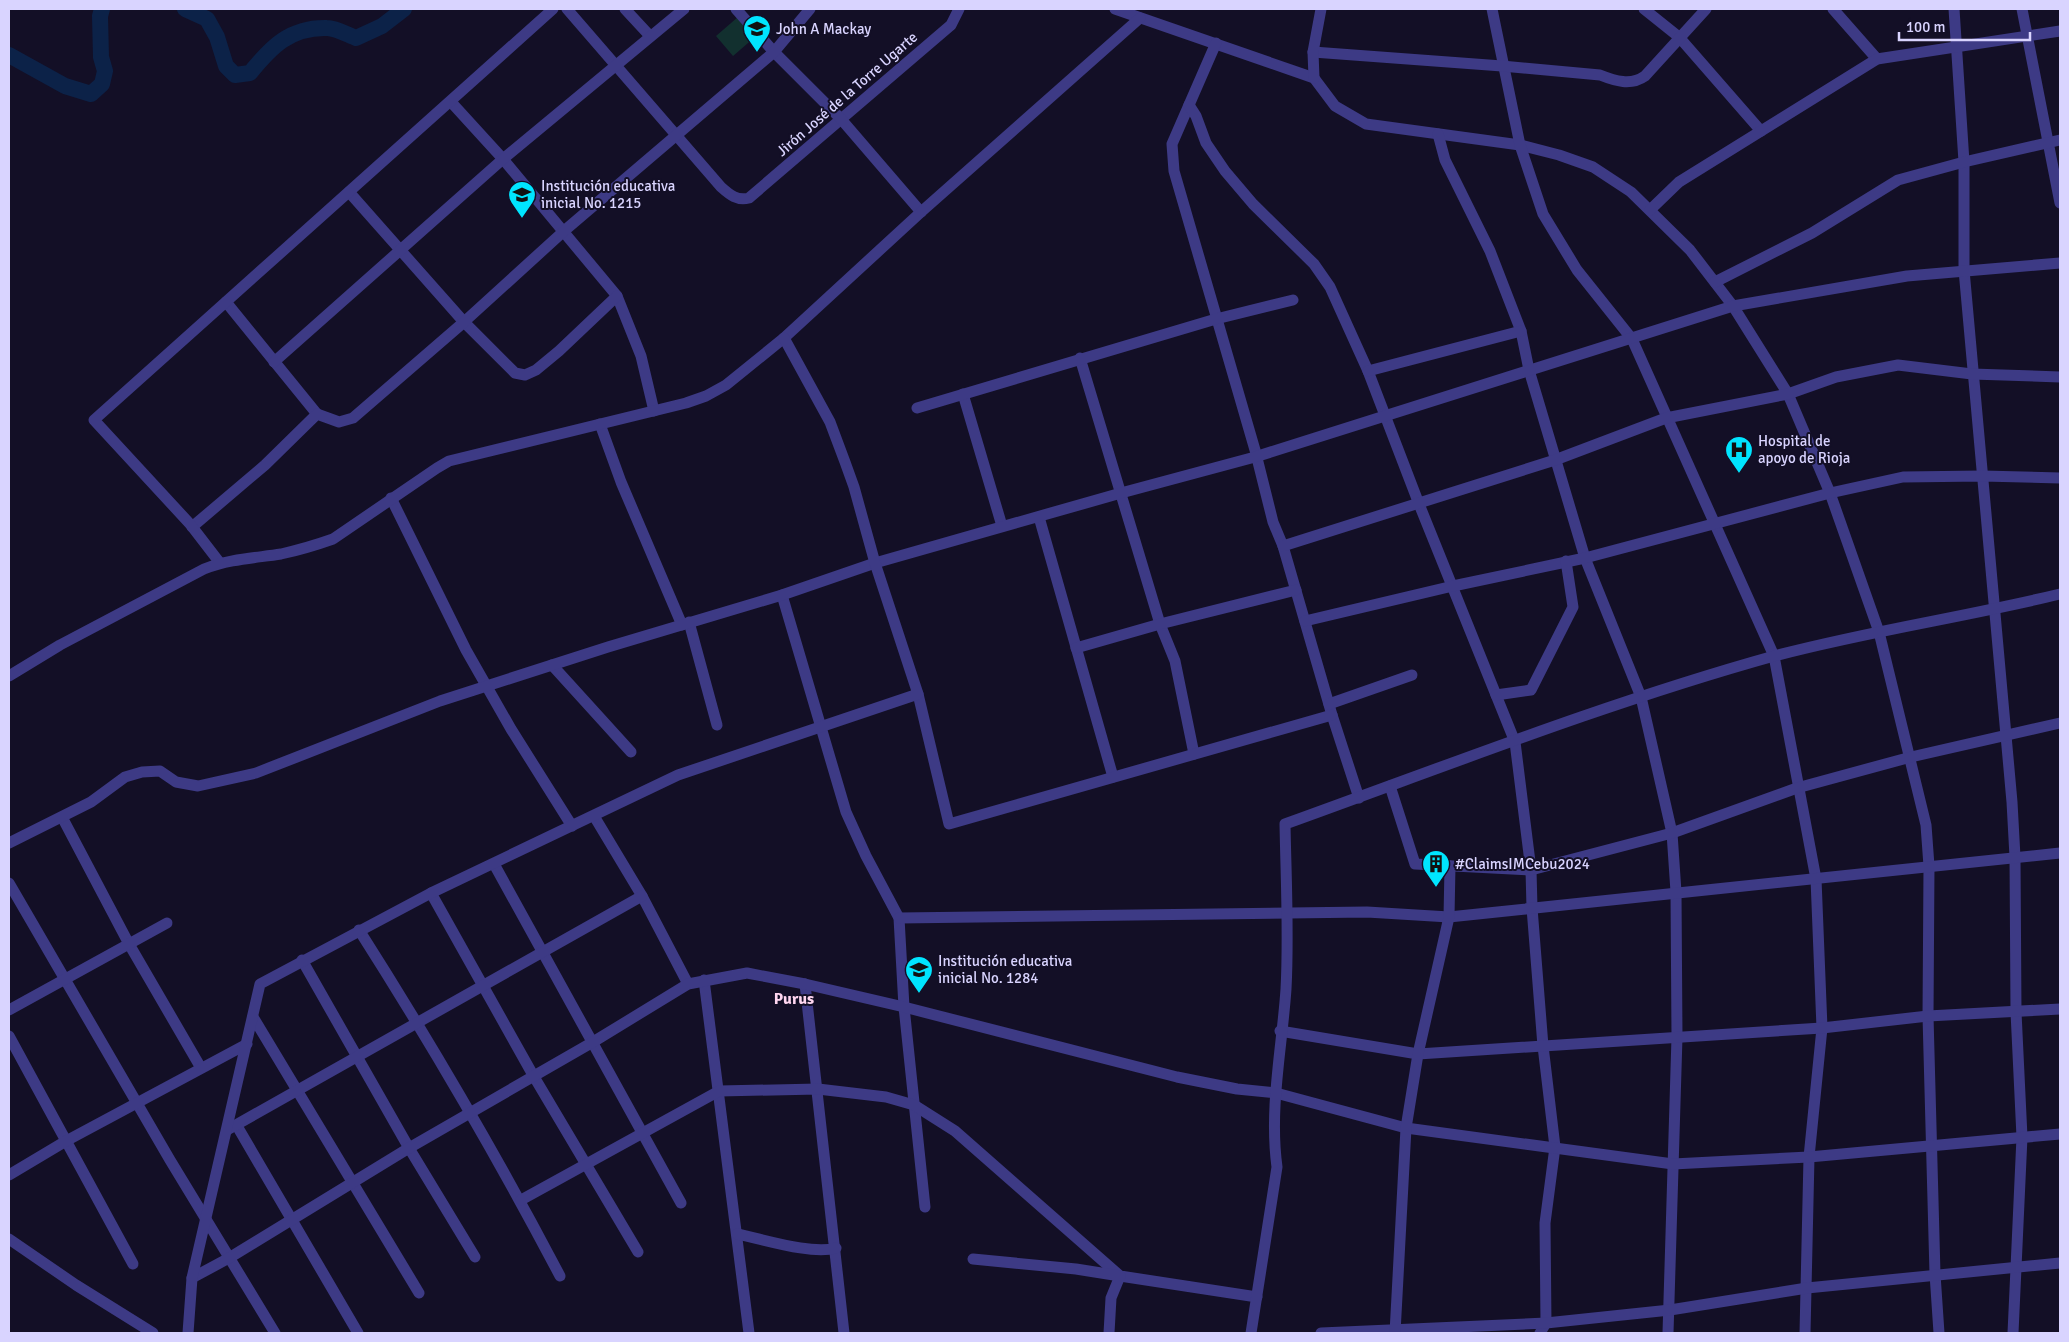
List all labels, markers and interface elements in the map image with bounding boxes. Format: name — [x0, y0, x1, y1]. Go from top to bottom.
scale bar — [1899, 10, 2030, 42]
school or university icon: John A Mackay — [742, 14, 772, 53]
text: 100 m — [1906, 18, 1946, 36]
place label: John A Mackay — [776, 20, 871, 38]
street label: Jirón José de la Torre Ugarte — [773, 28, 921, 160]
place label: Institución educativa inicial No. 1215 — [541, 177, 675, 212]
school or university icon: Institución educativa inicial No. 1215 — [507, 180, 537, 219]
place label: Hospital de apoyo de Rioja — [1758, 432, 1850, 467]
hospital icon: Hospital de apoyo de Rioja — [1724, 435, 1754, 474]
building icon: #ClaimsIMCebu2024 — [1421, 849, 1451, 888]
place label: #ClaimsIMCebu2024 — [1455, 855, 1590, 873]
place label: Institución educativa inicial No. 1284 — [938, 952, 1072, 987]
school or university icon: Institución educativa inicial No. 1284 — [904, 955, 934, 994]
district label: Purus — [774, 989, 814, 1009]

